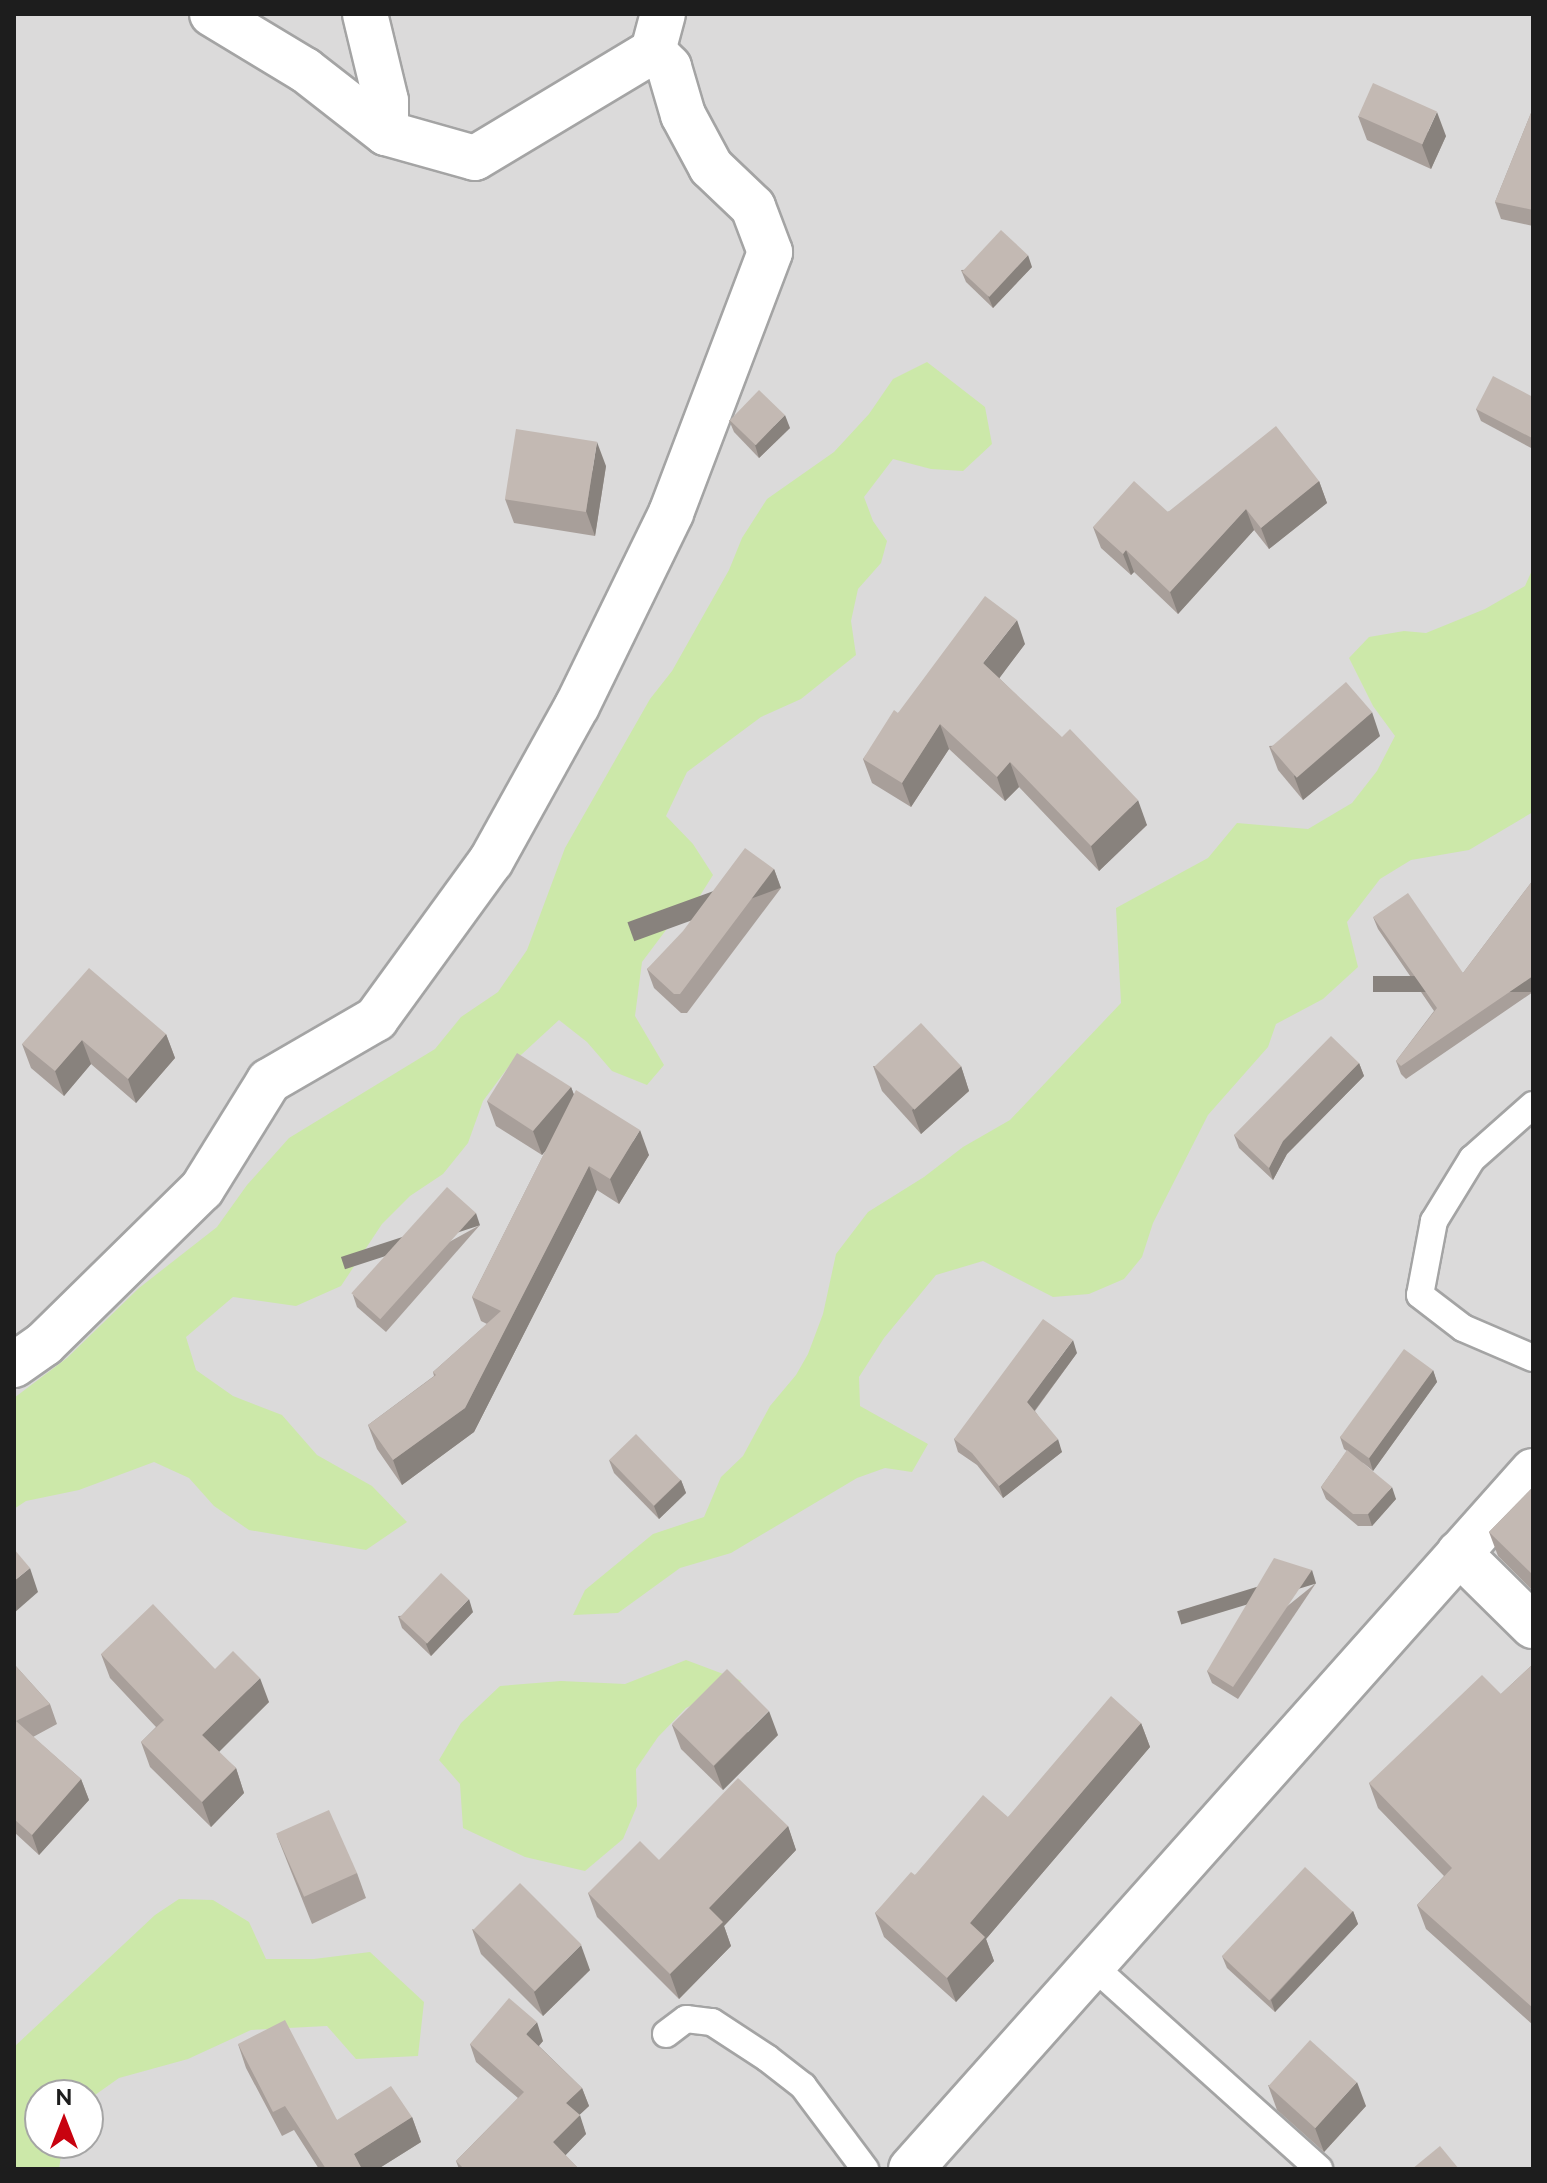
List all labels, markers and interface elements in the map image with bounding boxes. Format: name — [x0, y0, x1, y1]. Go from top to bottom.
north arrow — [24, 2079, 104, 2159]
text: N — [56, 2084, 72, 2110]

